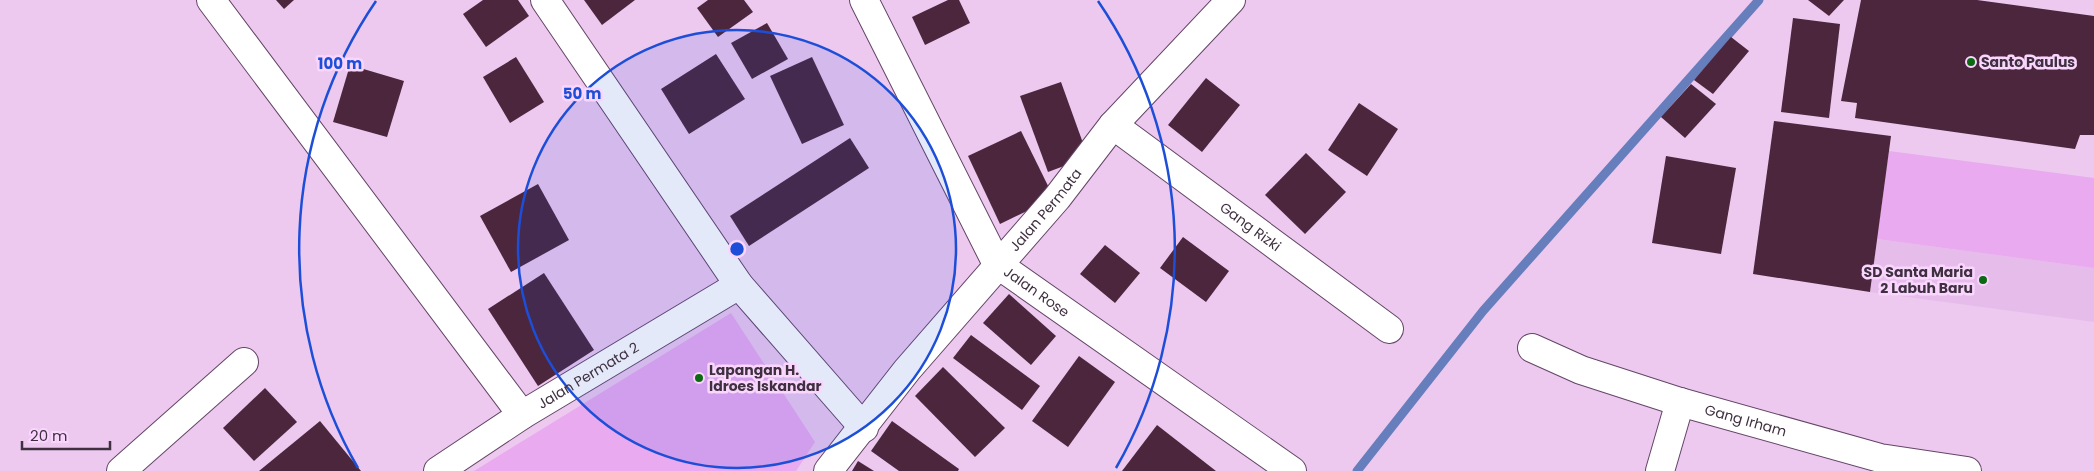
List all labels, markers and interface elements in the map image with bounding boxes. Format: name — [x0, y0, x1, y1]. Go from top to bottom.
place label: Santo Paulus — [1981, 52, 2075, 72]
text: 100 m — [318, 53, 362, 74]
marker: Santo Paulus — [1965, 56, 1977, 68]
text: 50 m — [563, 83, 601, 104]
street label: Jalan Permata — [1005, 164, 1086, 256]
street label: Gang Rizki — [1216, 197, 1285, 256]
centre of rings — [728, 240, 746, 258]
street label: Jalan Rose — [1000, 262, 1074, 322]
place label: SD Santa Maria 2 Labuh Baru — [1864, 262, 1973, 298]
marker: SD Santa Maria 2 Labuh Baru — [1977, 274, 1989, 286]
street label: Jalan Permata 2 — [534, 337, 642, 413]
place label: Lapangan H. Idroes Iskandar — [709, 360, 822, 396]
marker: Lapangan H. Idroes Iskandar — [693, 372, 705, 384]
street label: Gang Irham — [1703, 399, 1789, 441]
scale bar — [22, 418, 110, 450]
text: 20 m — [30, 425, 68, 446]

